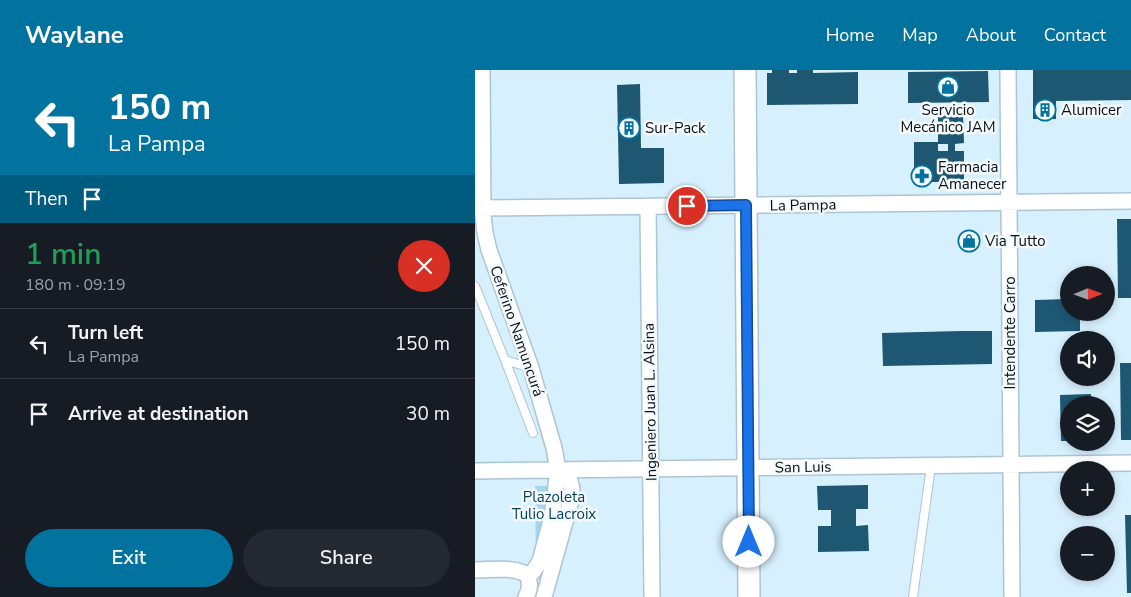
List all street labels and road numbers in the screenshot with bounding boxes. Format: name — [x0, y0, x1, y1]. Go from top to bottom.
street label: La Pampa — [770, 194, 836, 216]
street label: Ceferino Namuncurá — [485, 263, 549, 399]
street label: Intendente Carro — [1000, 276, 1020, 390]
street label: Ingeniero Juan L. Alsina — [639, 323, 661, 481]
street label: San Luis — [775, 457, 831, 477]

